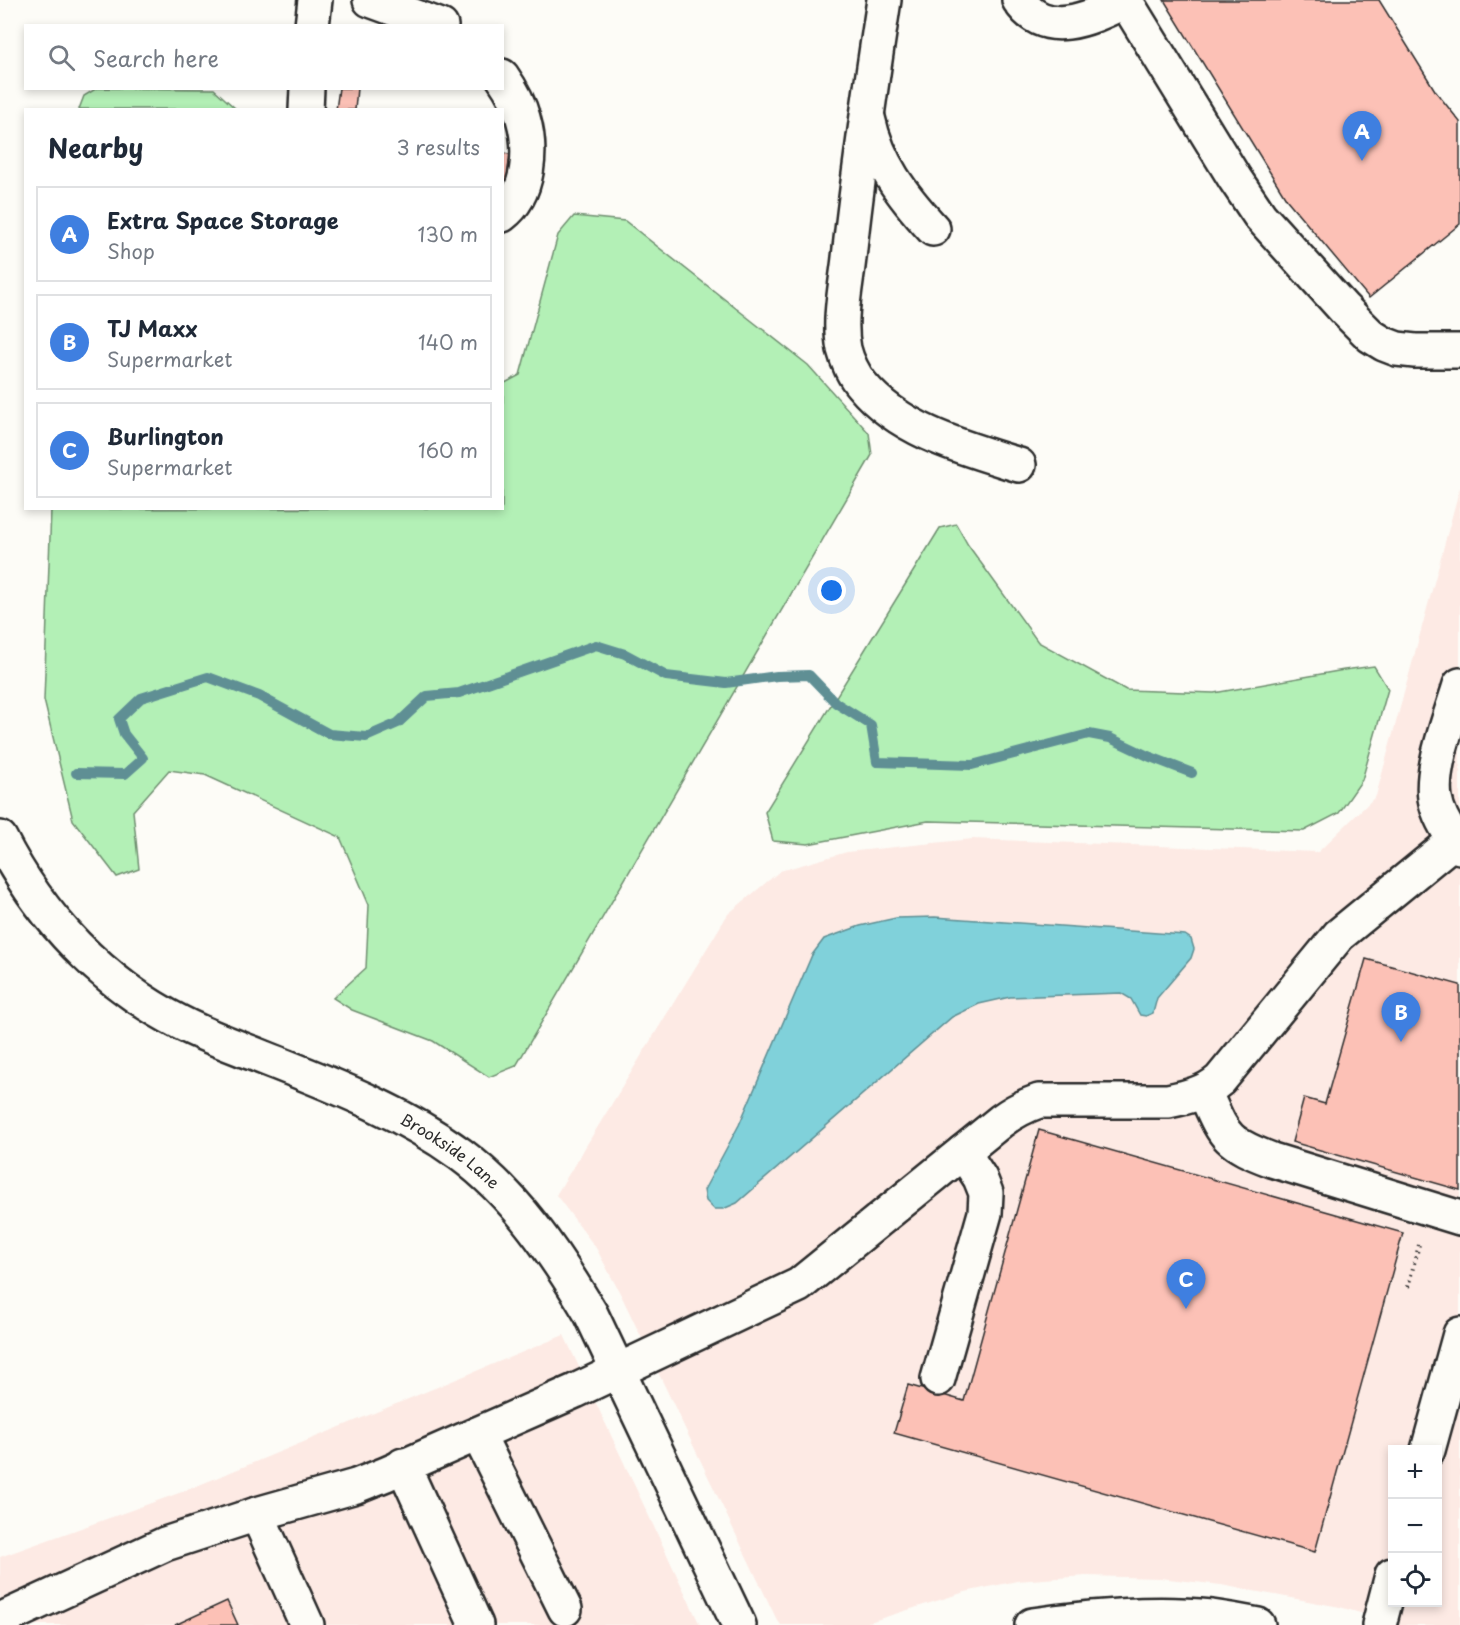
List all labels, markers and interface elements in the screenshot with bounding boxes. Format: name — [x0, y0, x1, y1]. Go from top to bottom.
search box — [24, 24, 504, 90]
icon: search — [45, 41, 78, 74]
text: Search here — [93, 41, 219, 74]
pin: A — [1342, 112, 1382, 161]
text: Nearby — [48, 128, 143, 167]
text: 3 results — [397, 132, 480, 162]
text: Extra Space Storage — [107, 203, 339, 236]
text: A — [62, 219, 77, 249]
text: 130 m — [418, 219, 478, 249]
text: Shop — [107, 236, 155, 266]
text: TJ Maxx — [107, 311, 198, 344]
text: B — [63, 327, 76, 357]
text: 140 m — [418, 327, 478, 357]
text: Supermarket — [107, 344, 233, 374]
text: Burlington — [107, 419, 224, 452]
text: C — [62, 435, 77, 465]
text: 160 m — [418, 435, 478, 465]
text: Supermarket — [107, 452, 233, 482]
your location — [817, 576, 846, 605]
pin: B — [1382, 992, 1420, 1042]
street label: Brookside Lane — [396, 1106, 506, 1194]
pin: C — [1166, 1260, 1206, 1309]
map controls — [1388, 1445, 1442, 1607]
button: + — [1388, 1445, 1442, 1499]
button: − — [1388, 1499, 1442, 1553]
button: locate — [1388, 1553, 1442, 1607]

